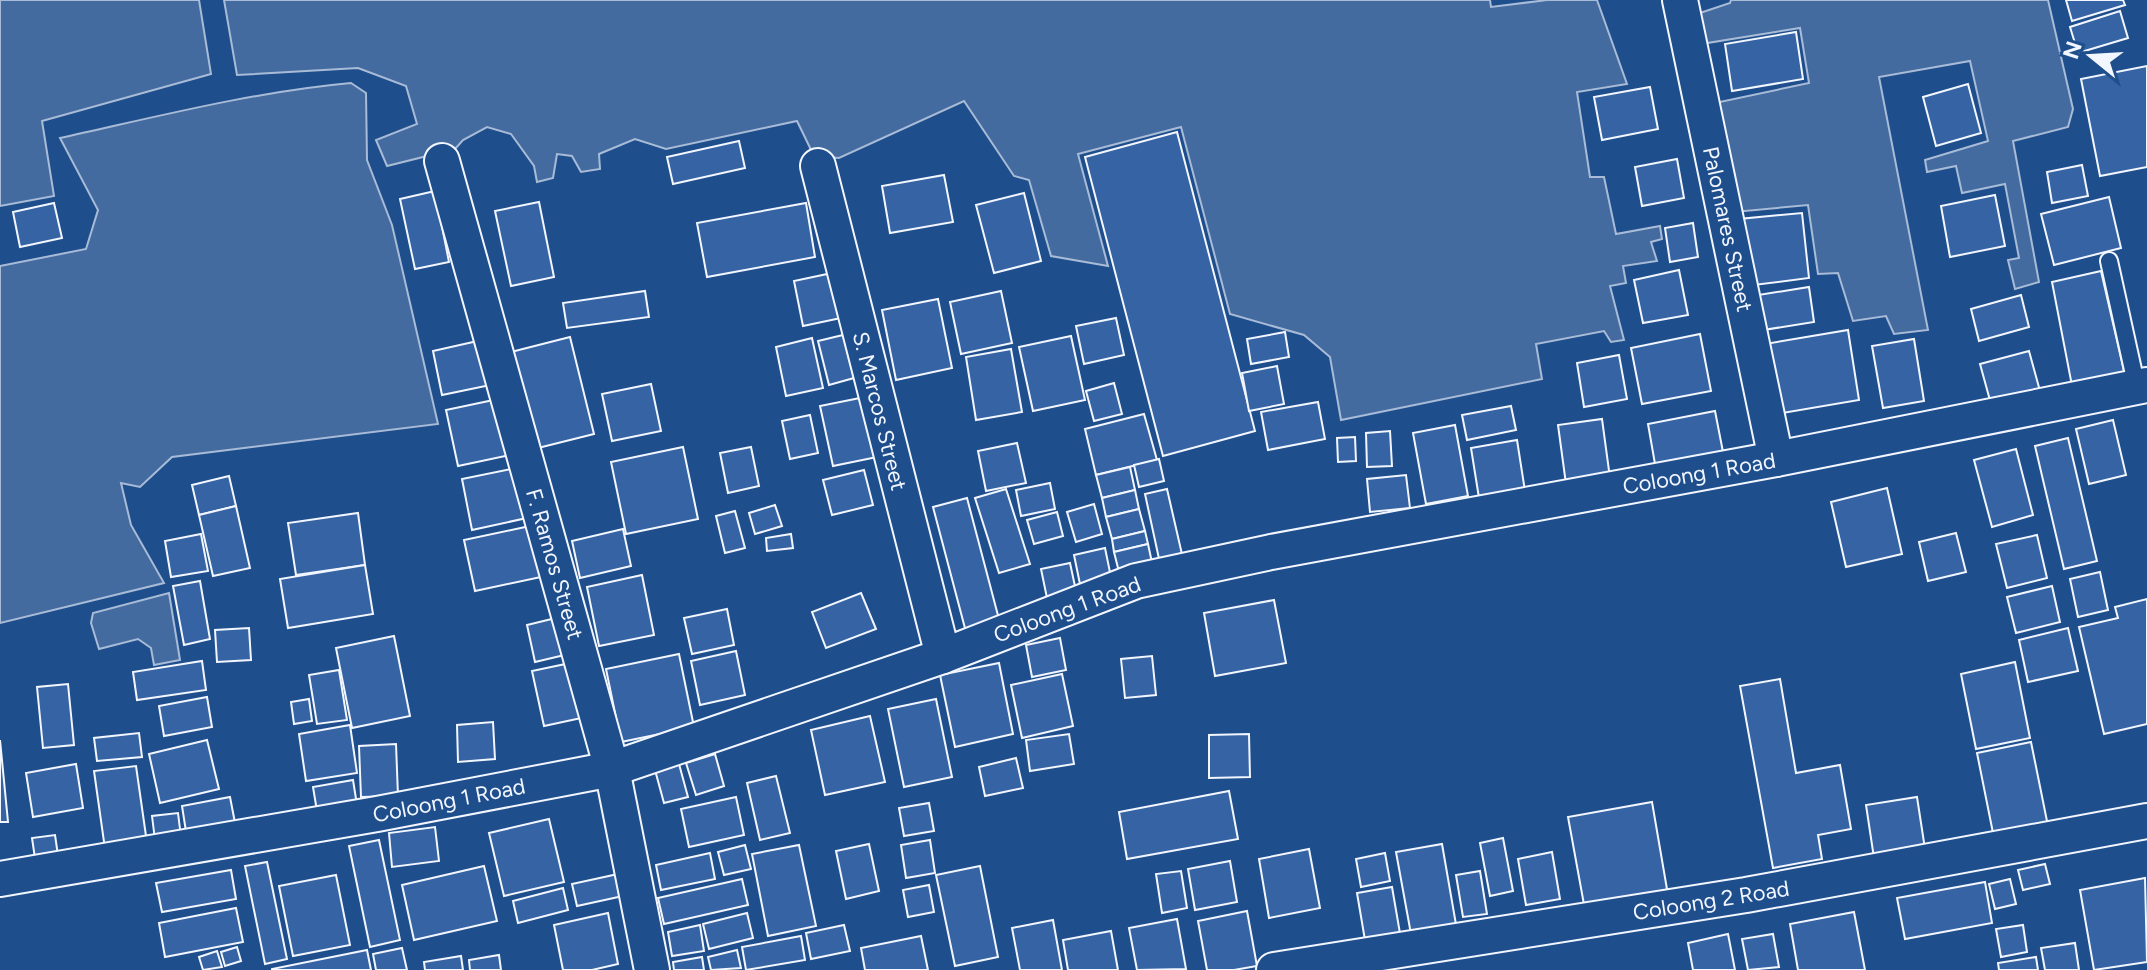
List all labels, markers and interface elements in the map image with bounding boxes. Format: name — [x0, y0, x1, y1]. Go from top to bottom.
north arrow — [2051, 16, 2131, 96]
text: N — [2057, 38, 2088, 62]
street label: Palomares Street — [1697, 144, 1758, 314]
street label: S. Marcos Street — [847, 329, 912, 493]
street label: Coloong 1 Road — [1621, 447, 1778, 500]
street label: F. Ramos Street — [520, 486, 589, 643]
street label: Coloong 1 Road — [990, 570, 1145, 649]
street label: Coloong 1 Road — [371, 772, 528, 829]
street label: Coloong 2 Road — [1631, 875, 1791, 926]

